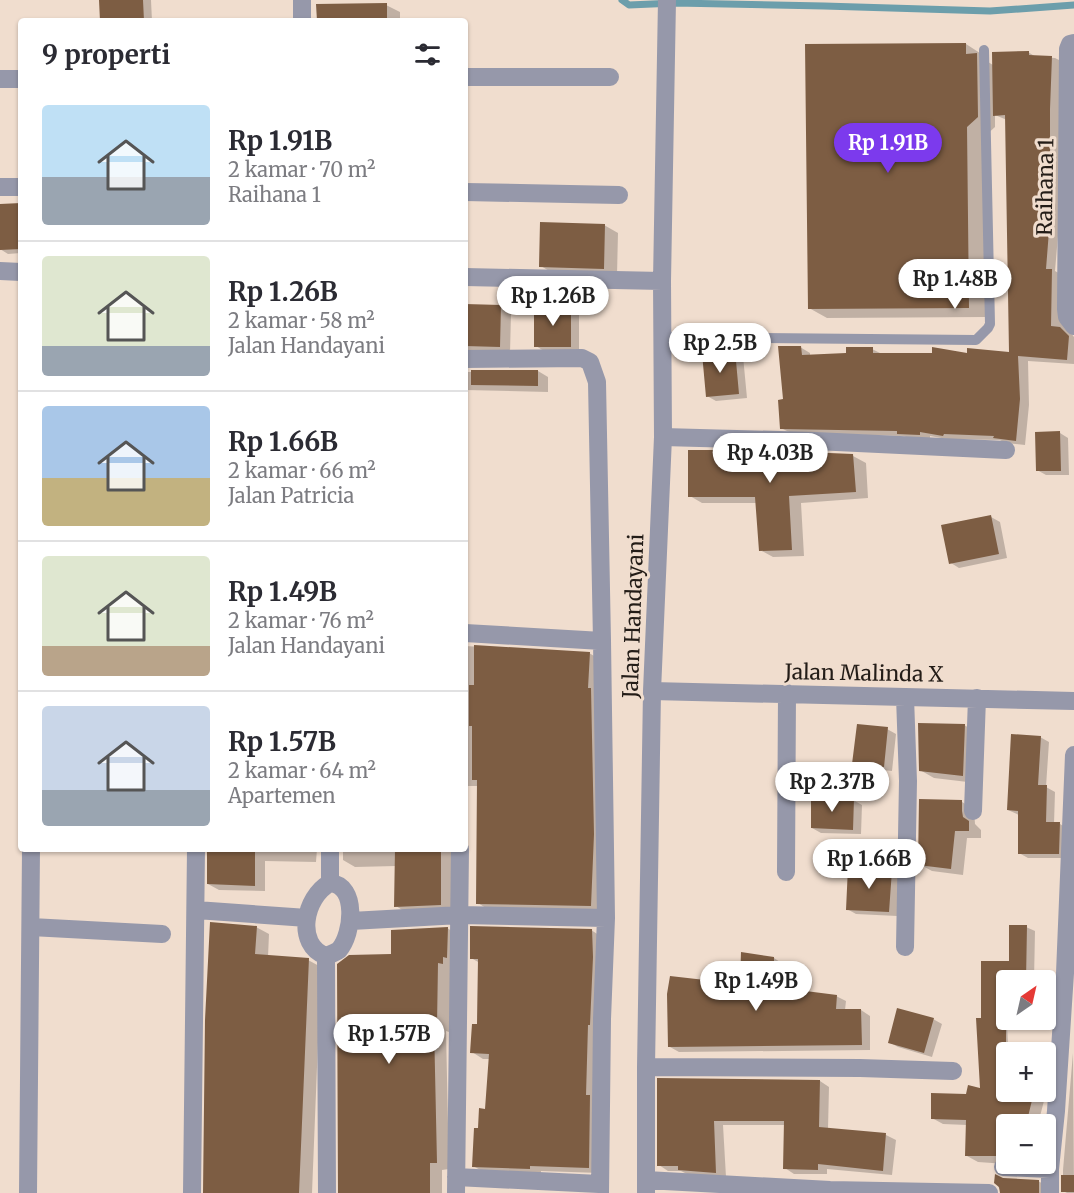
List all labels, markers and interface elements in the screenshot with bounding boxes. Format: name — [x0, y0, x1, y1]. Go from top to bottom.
text: 9 properti — [42, 38, 170, 71]
icon: filters — [411, 38, 444, 71]
pin: Rp 1.91B — [826, 123, 950, 174]
text: Rp 1.91B — [228, 124, 332, 157]
icon: home — [90, 129, 162, 201]
text: Rp 1.91B — [848, 130, 928, 155]
street label: Raihana 1 — [1031, 138, 1059, 236]
text: 2 kamar · 70 m² — [228, 157, 375, 182]
text: Raihana 1 — [228, 182, 321, 207]
pin: Rp 1.48B — [893, 259, 1017, 310]
text: Rp 1.48B — [912, 266, 998, 291]
text: Rp 1.26B — [228, 275, 338, 308]
pin: Rp 1.26B — [491, 276, 615, 327]
icon: home — [90, 280, 162, 352]
text: Rp 1.26B — [511, 283, 595, 308]
text: 2 kamar · 58 m² — [228, 308, 375, 333]
pin: Rp 2.5B — [665, 323, 775, 374]
text: Rp 2.5B — [683, 330, 757, 355]
text: Jalan Handayani — [228, 333, 385, 358]
text: Rp 1.66B — [228, 425, 338, 458]
icon: home — [90, 430, 162, 502]
pin: Rp 4.03B — [708, 433, 832, 484]
text: Rp 4.03B — [727, 440, 813, 465]
text: 2 kamar · 66 m² — [228, 458, 376, 483]
text: Jalan Patricia — [228, 483, 354, 508]
street label: Jalan Handayani — [617, 533, 649, 700]
text: Rp 1.49B — [228, 575, 337, 608]
icon: home — [90, 580, 162, 652]
text: 2 kamar · 76 m² — [228, 608, 374, 633]
text: Jalan Handayani — [228, 633, 385, 658]
street label: Jalan Malinda X — [783, 658, 944, 688]
text: Rp 1.57B — [228, 725, 336, 758]
icon: home — [90, 730, 162, 802]
text: 2 kamar · 64 m² — [228, 758, 376, 783]
pin: Rp 2.37B — [770, 762, 894, 813]
text: Rp 2.37B — [789, 769, 875, 794]
text: Apartemen — [228, 783, 335, 808]
pin: Rp 1.66B — [807, 839, 931, 890]
text: Rp 1.66B — [827, 846, 911, 871]
pin: Rp 1.49B — [694, 961, 818, 1012]
text: Rp 1.49B — [714, 968, 798, 993]
north arrow — [996, 970, 1056, 1030]
map controls — [996, 970, 1056, 1174]
pin: Rp 1.57B — [327, 1014, 451, 1065]
text: Rp 1.57B — [347, 1021, 431, 1046]
button: + — [996, 1042, 1056, 1102]
button: − — [996, 1114, 1056, 1174]

